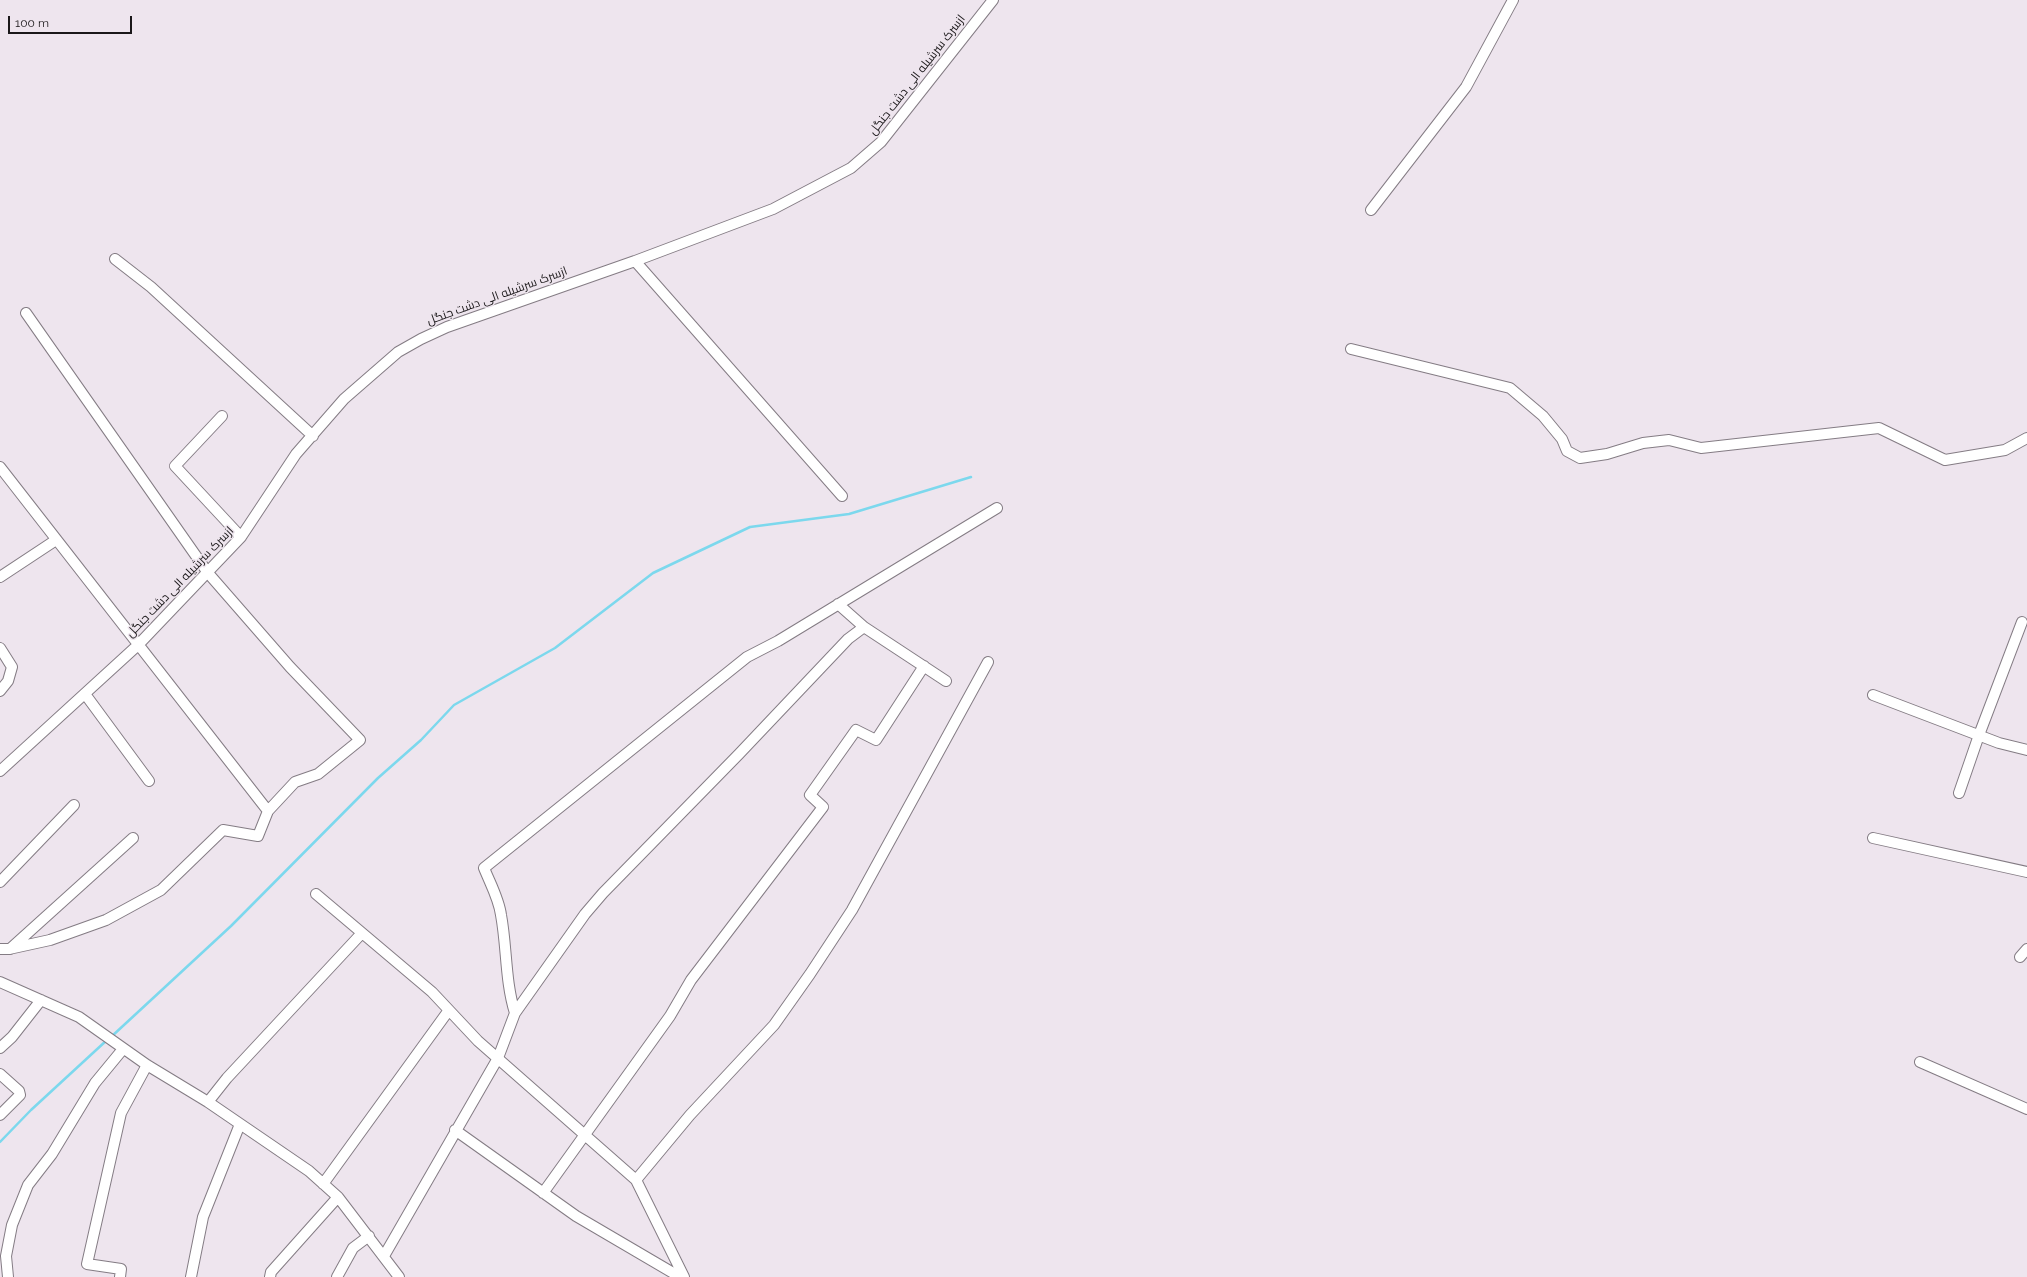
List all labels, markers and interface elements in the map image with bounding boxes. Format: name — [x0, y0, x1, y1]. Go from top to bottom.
scale bar — [10, 8, 134, 34]
street label: ازسرک سرشیله الی دشت جنگل — [866, 12, 968, 138]
text: 100 m — [15, 16, 49, 30]
street label: ازسرک سرشیله الی دشت جنگل — [425, 264, 569, 328]
street label: ازسرک سرشیله الی دشت جنگل — [123, 524, 237, 640]

